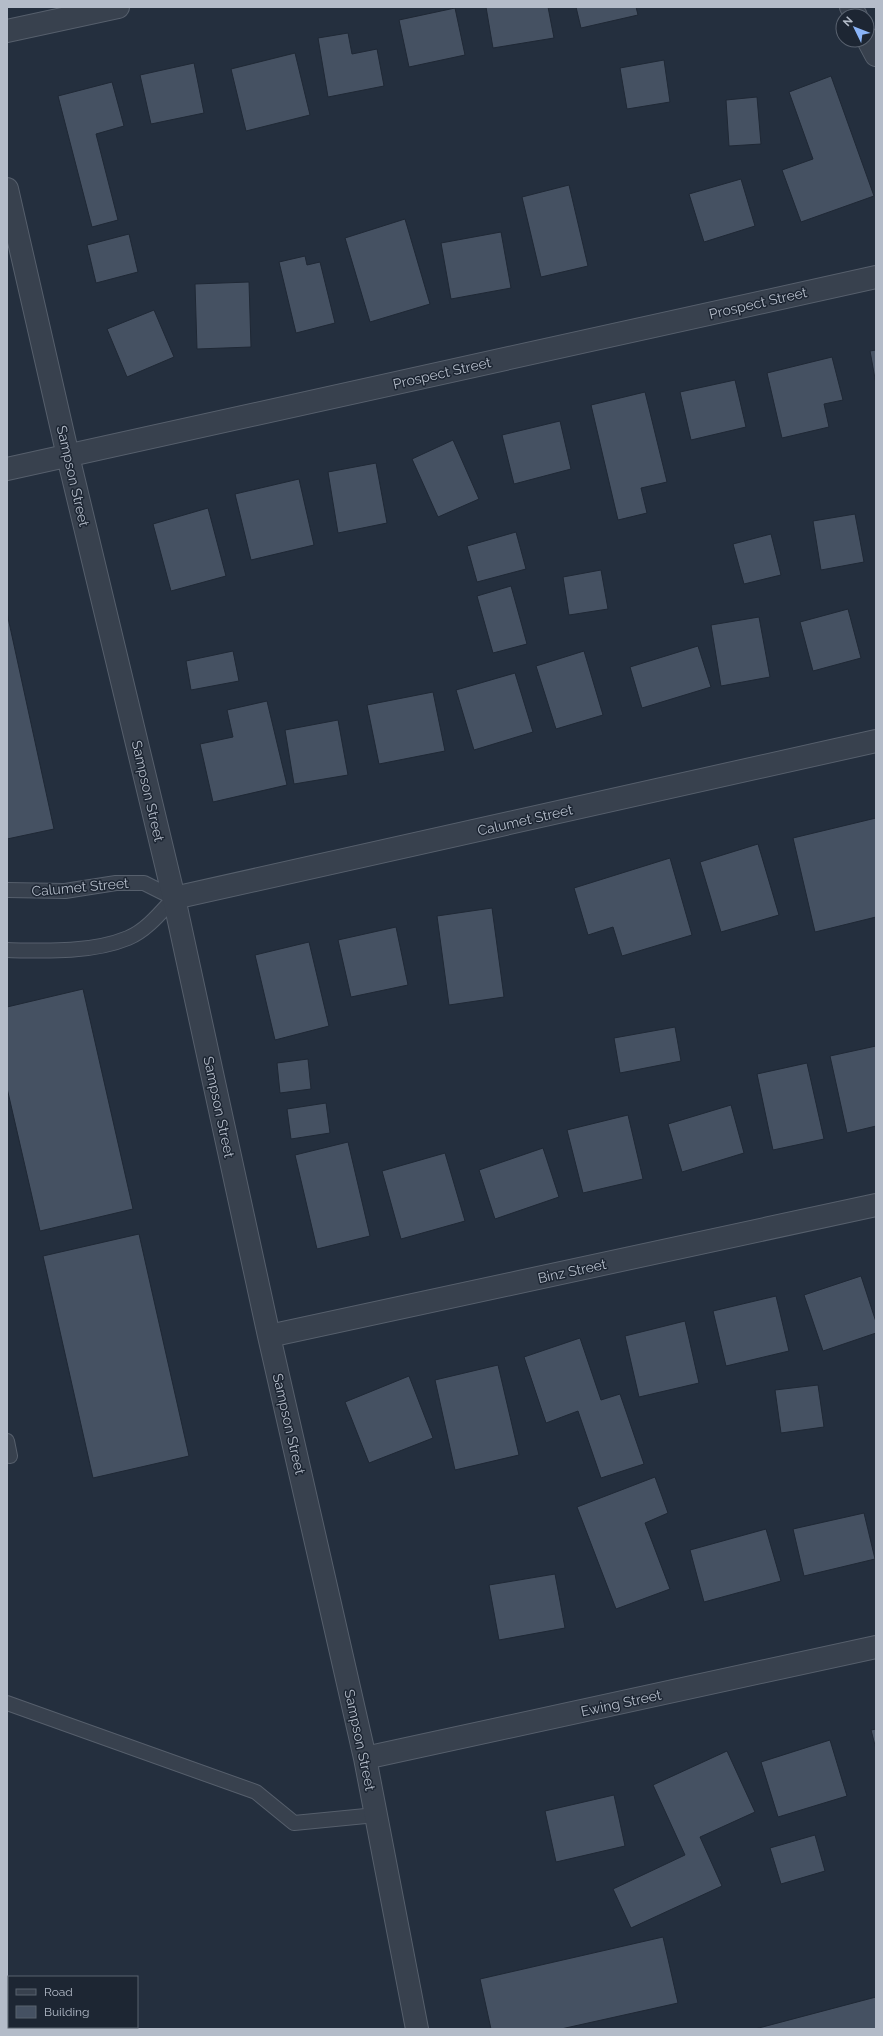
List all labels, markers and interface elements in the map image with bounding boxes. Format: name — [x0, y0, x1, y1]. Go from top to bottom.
north arrow — [835, 8, 875, 48]
text: N — [840, 14, 856, 29]
street label: Prospect Street — [707, 284, 809, 322]
street label: Prospect Street — [391, 354, 493, 392]
street label: Sampson Street — [54, 424, 92, 528]
street label: Sampson Street — [129, 739, 167, 843]
street label: Calumet Street — [476, 801, 575, 839]
street label: Calumet Street — [31, 875, 130, 899]
street label: Sampson Street — [200, 1055, 238, 1159]
street label: Binz Street — [536, 1256, 608, 1286]
street label: Sampson Street — [270, 1372, 308, 1476]
street label: Ewing Street — [579, 1687, 663, 1719]
street label: Sampson Street — [341, 1688, 379, 1792]
legend — [8, 1976, 138, 2028]
text: Road — [44, 1985, 73, 1999]
text: Building — [44, 2005, 90, 2019]

